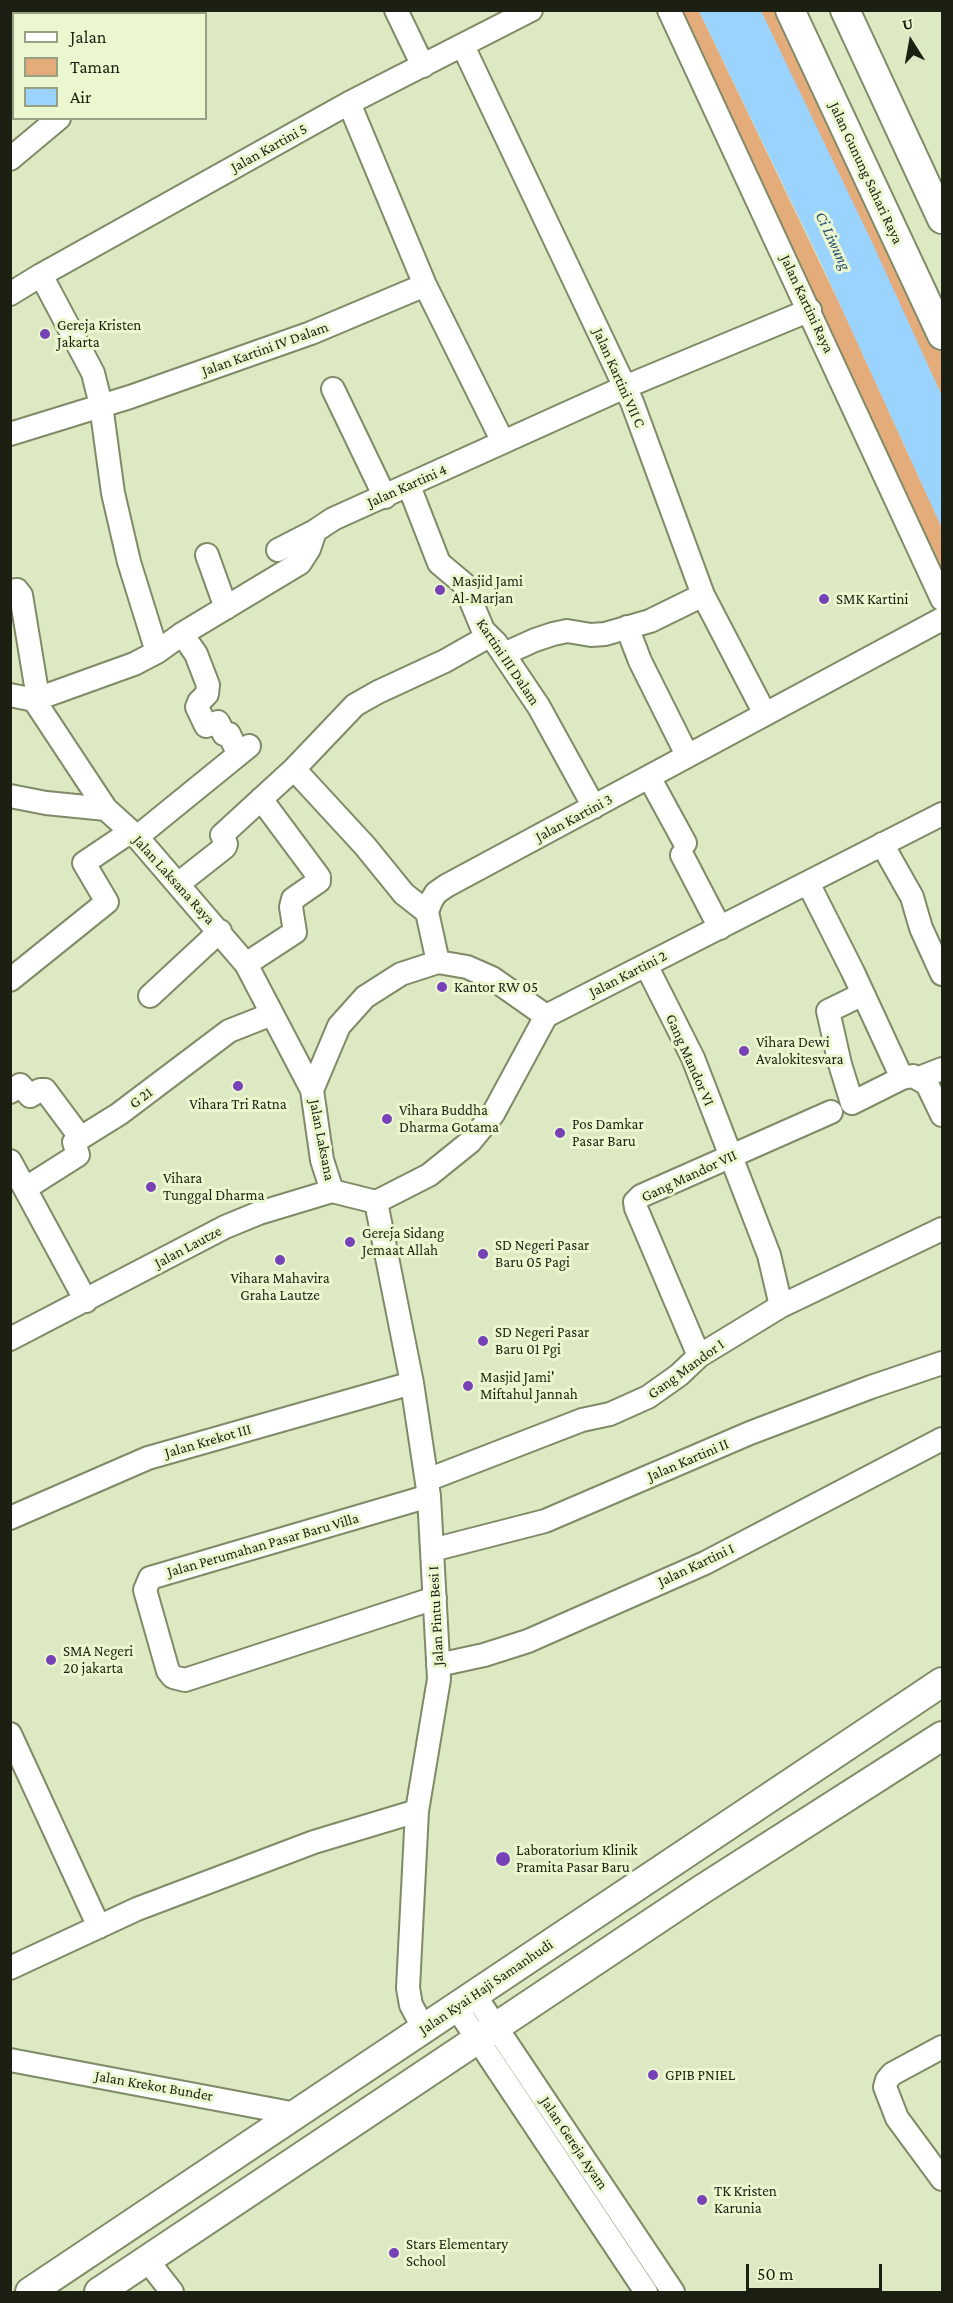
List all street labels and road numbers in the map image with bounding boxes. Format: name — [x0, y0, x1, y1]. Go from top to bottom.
street label: Jalan Gunung Sahari Raya — [825, 99, 907, 247]
street label: Jalan Kartini 5 — [228, 120, 310, 176]
street label: Jalan Kartini Raya — [776, 252, 838, 356]
street label: Jalan Kartini IV Dalam — [199, 318, 331, 380]
street label: Jalan Kartini VII C — [589, 326, 649, 430]
street label: Jalan Kartini 4 — [364, 460, 450, 512]
street label: Kartini III Dalam — [472, 615, 544, 709]
street label: Jalan Kartini 3 — [532, 790, 616, 846]
street label: Jalan Laksana Raya — [129, 832, 219, 928]
street label: Jalan Kartini 2 — [586, 947, 670, 1001]
street label: Gang Mandor VI — [662, 1011, 718, 1109]
street label: G 21 — [126, 1083, 156, 1113]
street label: Jalan Laksana — [305, 1098, 339, 1182]
street label: Gang Mandor VII — [638, 1146, 740, 1206]
street label: Jalan Lautze — [151, 1222, 225, 1272]
street label: Gang Mandor I — [644, 1335, 728, 1403]
street label: Jalan Krekot III — [163, 1420, 253, 1462]
street label: Jalan Kartini II — [645, 1435, 731, 1485]
street label: Jalan Perumahan Pasar Baru Villa — [165, 1509, 361, 1581]
street label: Jalan Kartini I — [655, 1539, 737, 1591]
street label: Jalan Pintu Besi I — [424, 1565, 448, 1667]
street label: Jalan Kyai Haji Samanhudi — [416, 1935, 556, 2039]
street label: Jalan Krekot Bunder — [94, 2067, 214, 2105]
street label: Jalan Gereja Ayam — [536, 2093, 612, 2193]

